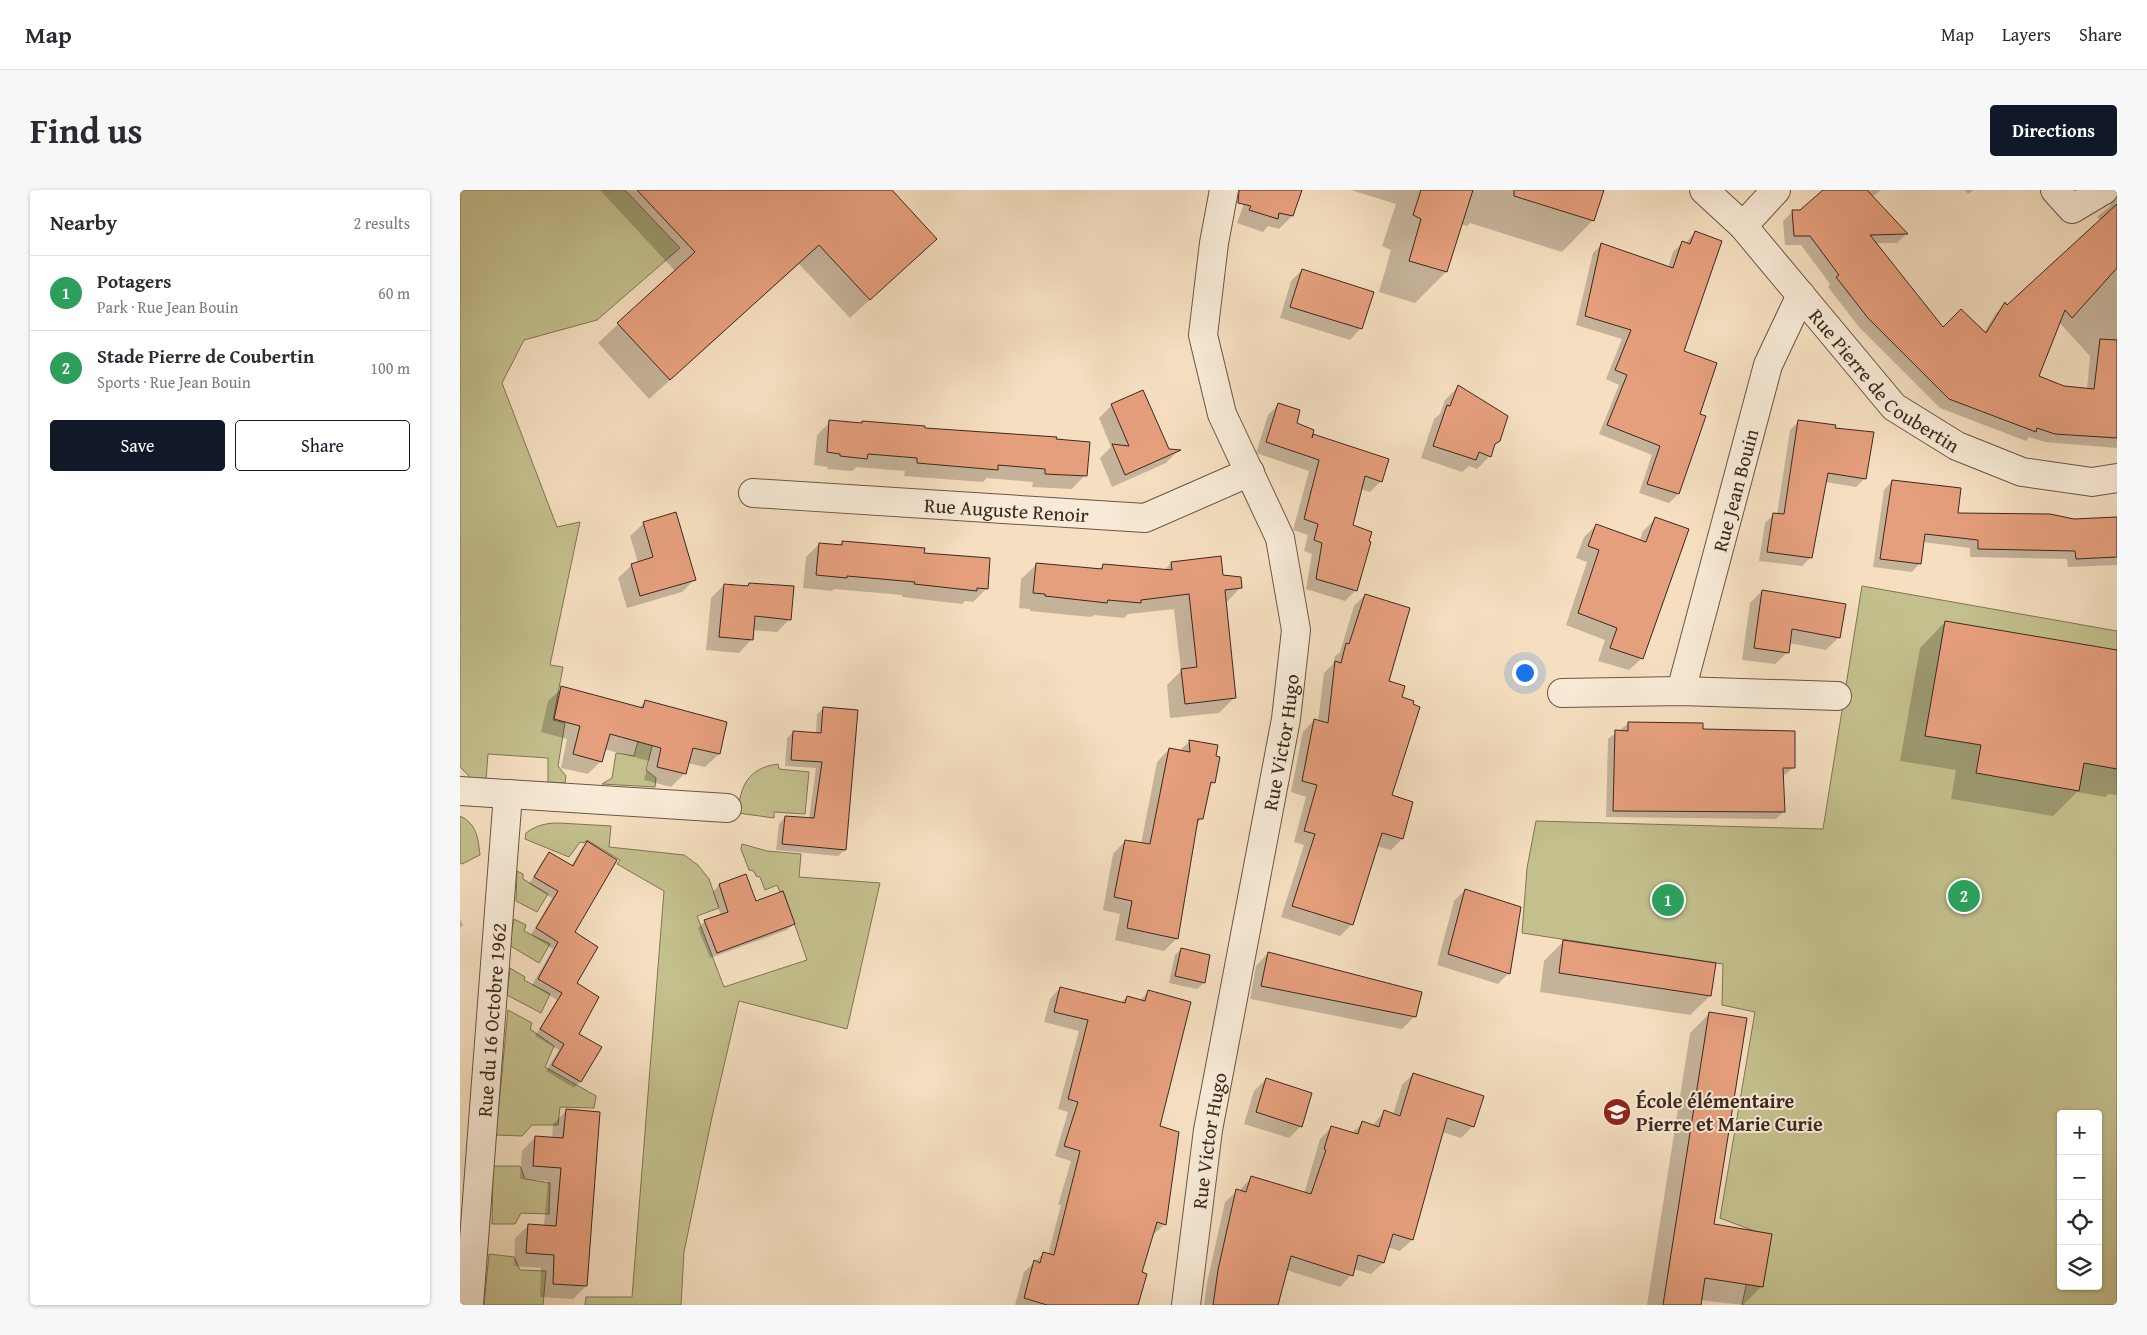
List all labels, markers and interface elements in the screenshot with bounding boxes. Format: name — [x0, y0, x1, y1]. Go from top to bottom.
text: Map — [25, 17, 72, 52]
text: Map — [1941, 21, 1974, 48]
text: Layers — [2002, 21, 2051, 48]
text: Share — [2079, 21, 2122, 48]
text: Find us — [30, 105, 143, 156]
button: Directions — [1990, 105, 2117, 156]
text: Nearby — [50, 207, 117, 238]
text: 2 results — [353, 211, 410, 235]
text: Potagers — [97, 267, 171, 295]
text: 1 — [62, 281, 70, 305]
text: 60 m — [378, 281, 410, 305]
text: Park · Rue Jean Bouin — [97, 295, 238, 319]
street label: Rue Pierre de Coubertin — [1803, 302, 1966, 459]
text: Stade Pierre de Coubertin — [97, 342, 314, 370]
text: 2 — [62, 356, 70, 380]
text: 100 m — [370, 356, 410, 380]
text: Sports · Rue Jean Bouin — [97, 370, 251, 394]
button: Save — [50, 420, 225, 471]
button: Share — [235, 420, 410, 471]
street label: Rue Jean Bouin — [1704, 425, 1765, 555]
street label: Rue Auguste Renoir — [923, 489, 1090, 529]
your location — [1512, 660, 1538, 686]
street label: Rue Victor Hugo — [1254, 672, 1305, 813]
pin: 2 — [1948, 877, 1980, 915]
pin: 1 — [1652, 881, 1684, 919]
street label: Rue du 16 Octobre 1962 — [469, 922, 513, 1118]
street label: Rue Victor Hugo — [1184, 1070, 1233, 1211]
place label: École élémentaire Pierre et Marie Curie — [1636, 1086, 1823, 1138]
school or university icon: École élémentaire Pierre et Marie Curie — [1602, 1097, 1632, 1127]
map controls — [2057, 1110, 2102, 1290]
button: + — [2057, 1110, 2102, 1155]
button: − — [2057, 1155, 2102, 1200]
button: locate — [2057, 1200, 2102, 1245]
button: layers — [2057, 1245, 2102, 1290]

